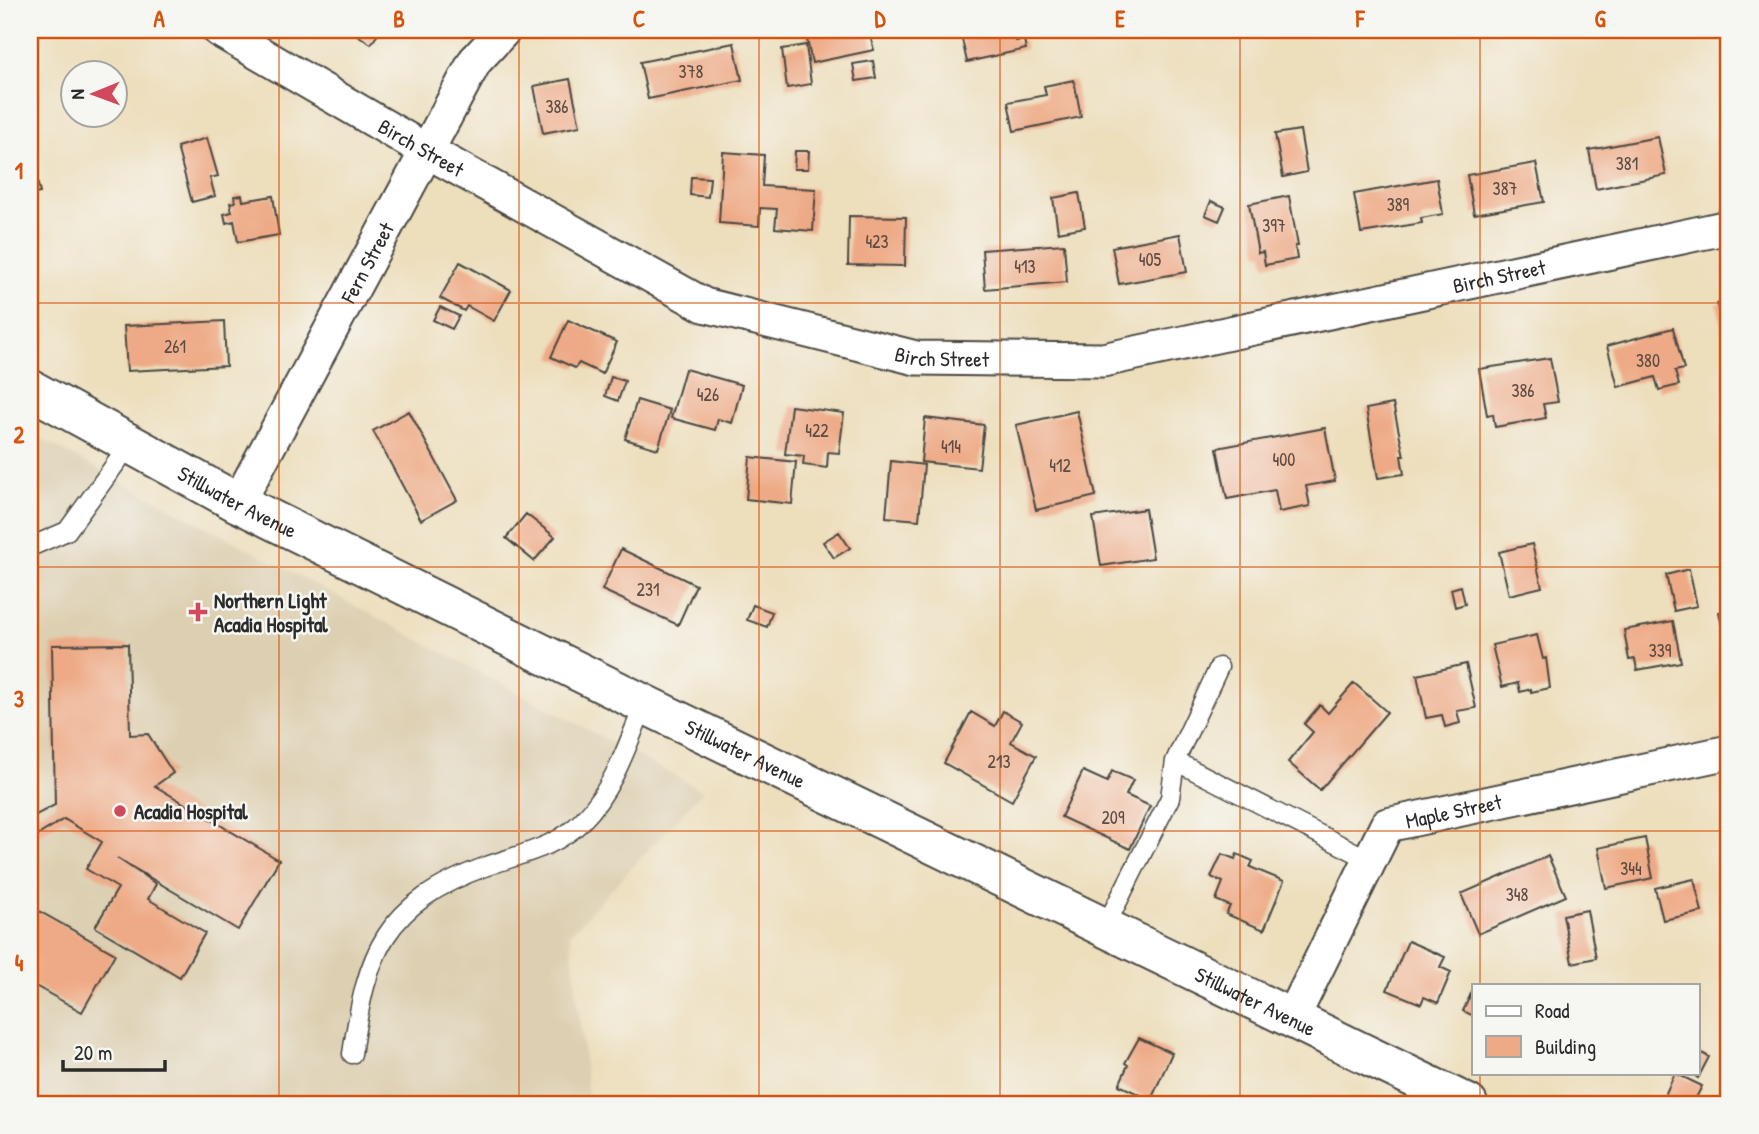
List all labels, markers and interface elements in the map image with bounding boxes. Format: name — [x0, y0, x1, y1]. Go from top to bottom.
text: A — [153, 3, 165, 34]
text: B — [393, 3, 405, 34]
text: C — [633, 3, 645, 34]
text: D — [875, 3, 887, 34]
text: E — [1115, 3, 1126, 34]
text: F — [1355, 3, 1366, 34]
text: G — [1594, 3, 1606, 34]
house number: 378 — [679, 59, 704, 84]
north arrow — [60, 60, 130, 130]
text: N — [64, 89, 90, 100]
house number: 386 — [545, 94, 569, 119]
street label: Birch Street — [373, 111, 470, 184]
house number: 381 — [1616, 151, 1638, 176]
text: 1 — [15, 155, 23, 186]
house number: 387 — [1493, 176, 1517, 201]
house number: 389 — [1387, 192, 1410, 217]
house number: 397 — [1262, 213, 1286, 238]
street label: Fern Street — [333, 216, 401, 309]
house number: 423 — [865, 229, 889, 254]
house number: 405 — [1139, 247, 1162, 272]
street label: Birch Street — [1450, 252, 1549, 300]
house number: 413 — [1014, 254, 1036, 279]
house number: 261 — [164, 334, 186, 359]
street label: Birch Street — [892, 339, 990, 373]
house number: 380 — [1636, 348, 1660, 373]
house number: 386 — [1511, 378, 1535, 403]
house number: 426 — [697, 382, 719, 407]
house number: 422 — [805, 418, 829, 443]
text: 2 — [14, 419, 25, 450]
house number: 414 — [941, 434, 961, 459]
house number: 400 — [1273, 447, 1295, 472]
house number: 412 — [1049, 453, 1071, 478]
street label: Stillwater Avenue — [173, 458, 302, 544]
house number: 231 — [636, 577, 660, 602]
place label: Northern Light Acadia Hospital — [214, 586, 328, 640]
marker: Northern Light Acadia Hospital — [188, 602, 208, 622]
house number: 339 — [1649, 638, 1672, 663]
text: 3 — [14, 683, 24, 714]
street label: Stillwater Avenue — [680, 712, 810, 795]
house number: 213 — [987, 749, 1011, 774]
street label: Maple Street — [1403, 786, 1505, 835]
place label: Acadia Hospital — [134, 797, 248, 827]
marker: Acadia Hospital — [112, 803, 128, 819]
house number: 209 — [1101, 805, 1125, 830]
house number: 344 — [1620, 856, 1642, 881]
house number: 348 — [1506, 882, 1529, 907]
text: 4 — [15, 947, 24, 978]
street label: Stillwater Avenue — [1191, 959, 1321, 1042]
legend — [1472, 984, 1700, 1074]
text: Road — [1535, 996, 1569, 1025]
scale bar — [63, 1029, 164, 1073]
text: Building — [1535, 1032, 1596, 1061]
text: 20 m — [74, 1038, 112, 1067]

